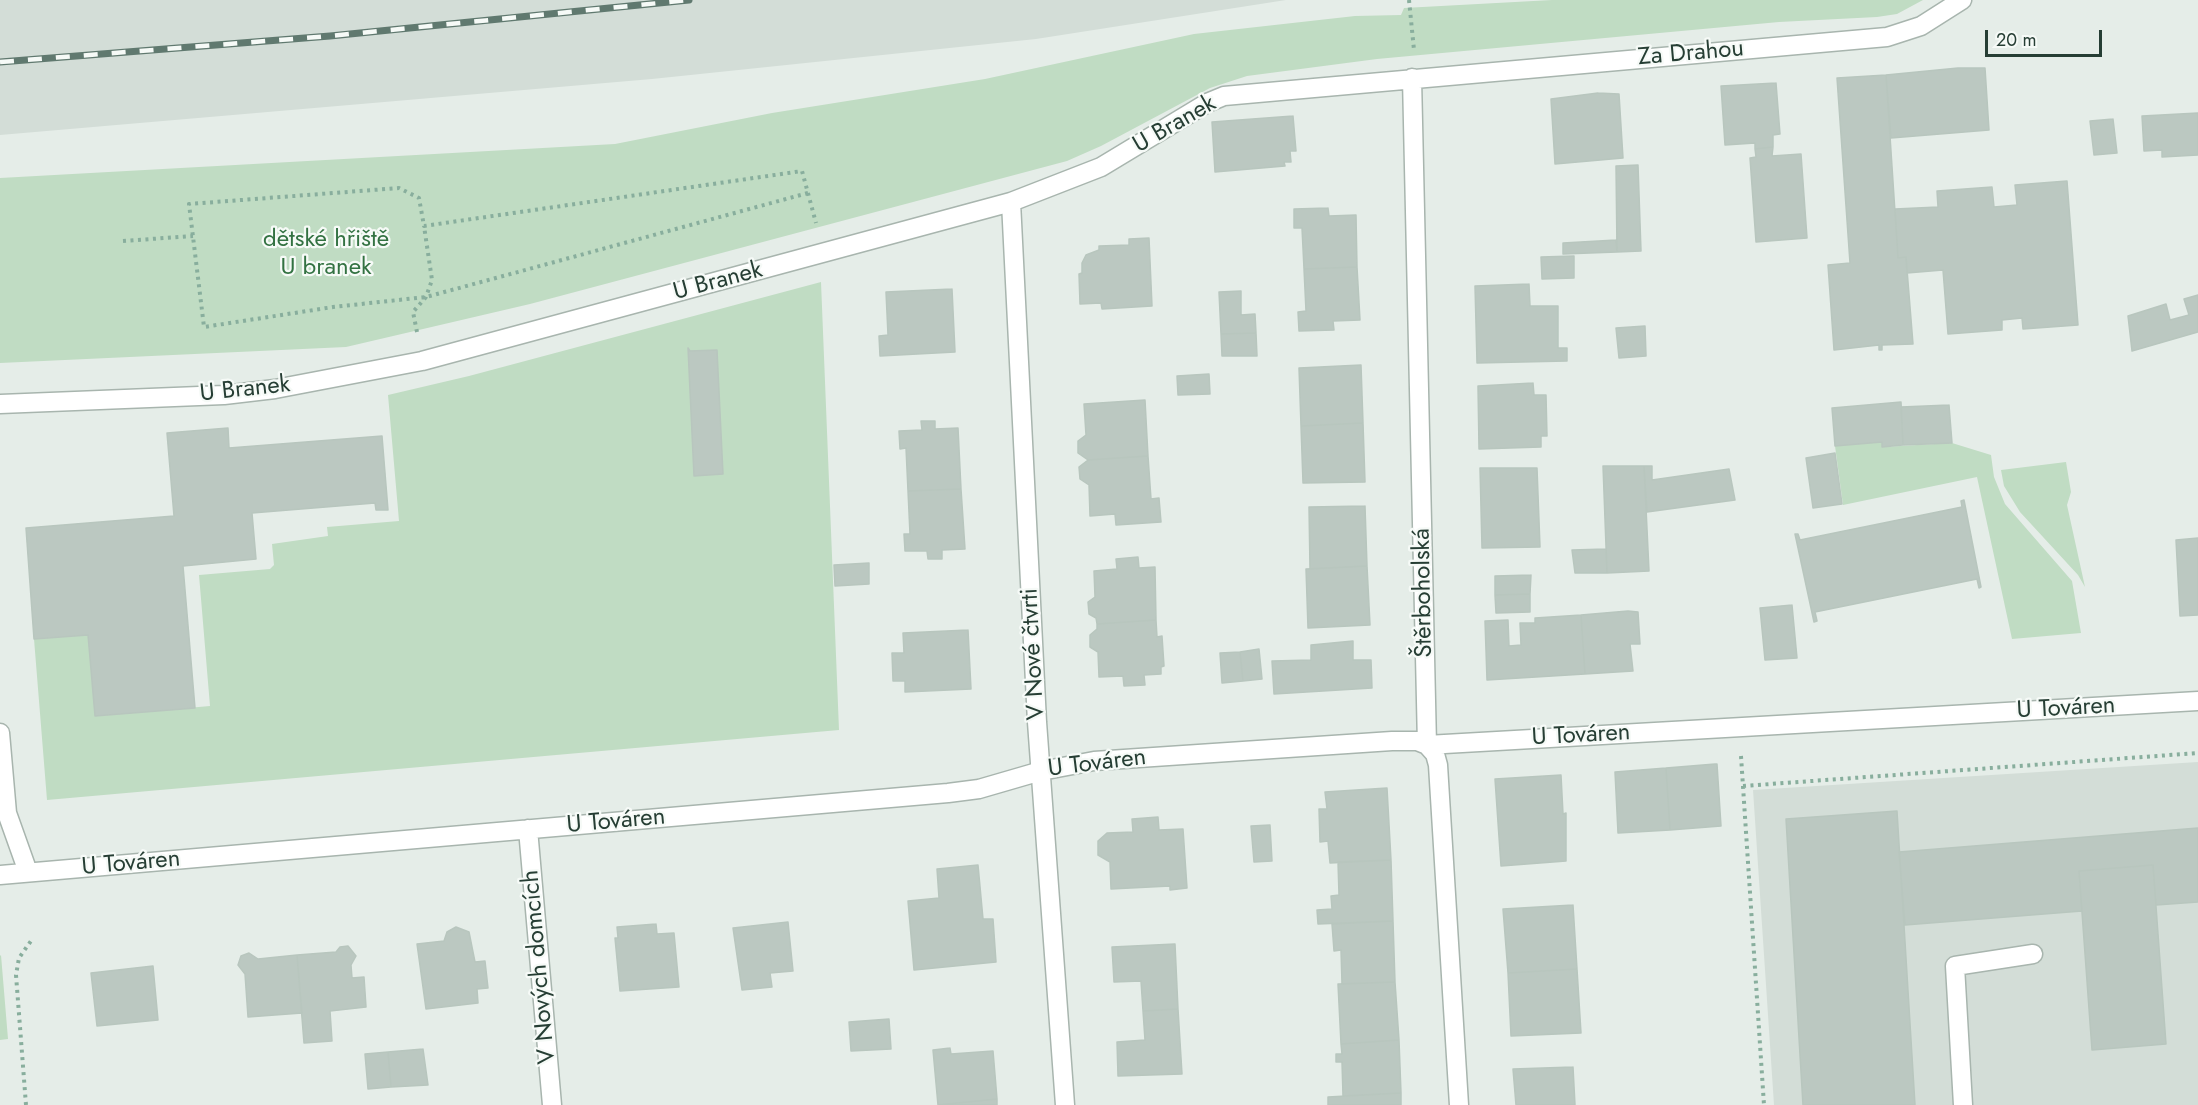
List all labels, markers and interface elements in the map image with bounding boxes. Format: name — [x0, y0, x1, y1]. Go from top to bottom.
scale bar — [1988, 18, 2105, 56]
text: 20 m — [1996, 27, 2036, 53]
street label: Za Drahou — [1637, 35, 1745, 73]
street label: U Branek — [1128, 90, 1222, 160]
park label: dětské hřiště U branek — [263, 226, 389, 282]
street label: U Branek — [670, 256, 766, 308]
street label: U Branek — [198, 371, 292, 409]
street label: Štěrboholská — [1408, 528, 1440, 658]
street label: V Nové čtvrti — [1016, 587, 1052, 721]
street label: U Továren — [2016, 692, 2116, 726]
street label: U Továren — [1531, 719, 1631, 753]
street label: U Továren — [1046, 744, 1148, 784]
street label: U Továren — [566, 803, 666, 841]
street label: U Továren — [81, 845, 181, 883]
street label: V Nových domcích — [517, 869, 563, 1065]

